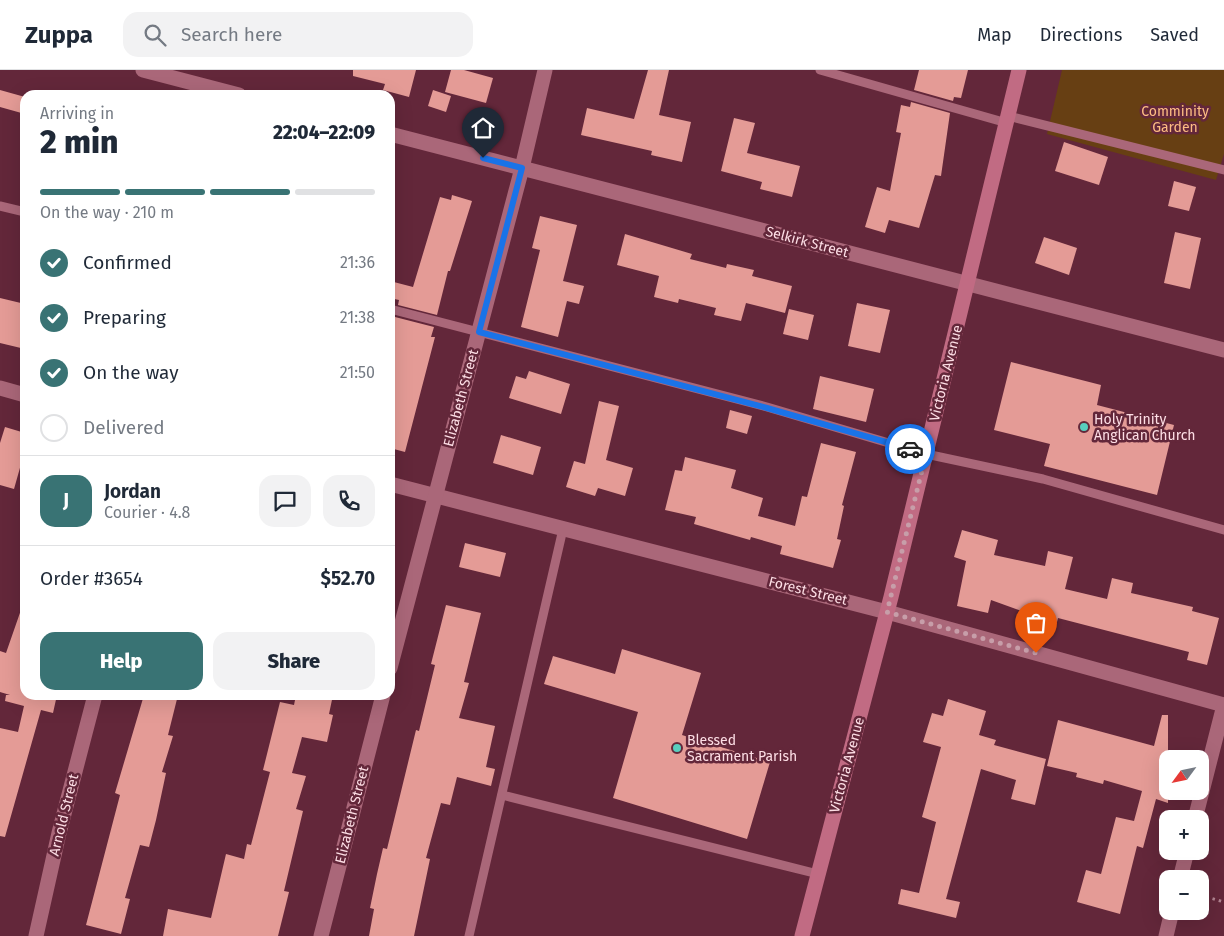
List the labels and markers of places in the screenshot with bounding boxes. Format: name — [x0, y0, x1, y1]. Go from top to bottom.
pin — [462, 107, 504, 158]
place label: Holy Trinity Anglican Church — [1094, 411, 1196, 444]
marker: Holy Trinity Anglican Church — [1078, 421, 1090, 433]
pin — [1015, 602, 1057, 653]
place label: Blessed Sacrament Parish — [687, 732, 797, 765]
marker: Blessed Sacrament Parish — [671, 742, 683, 754]

